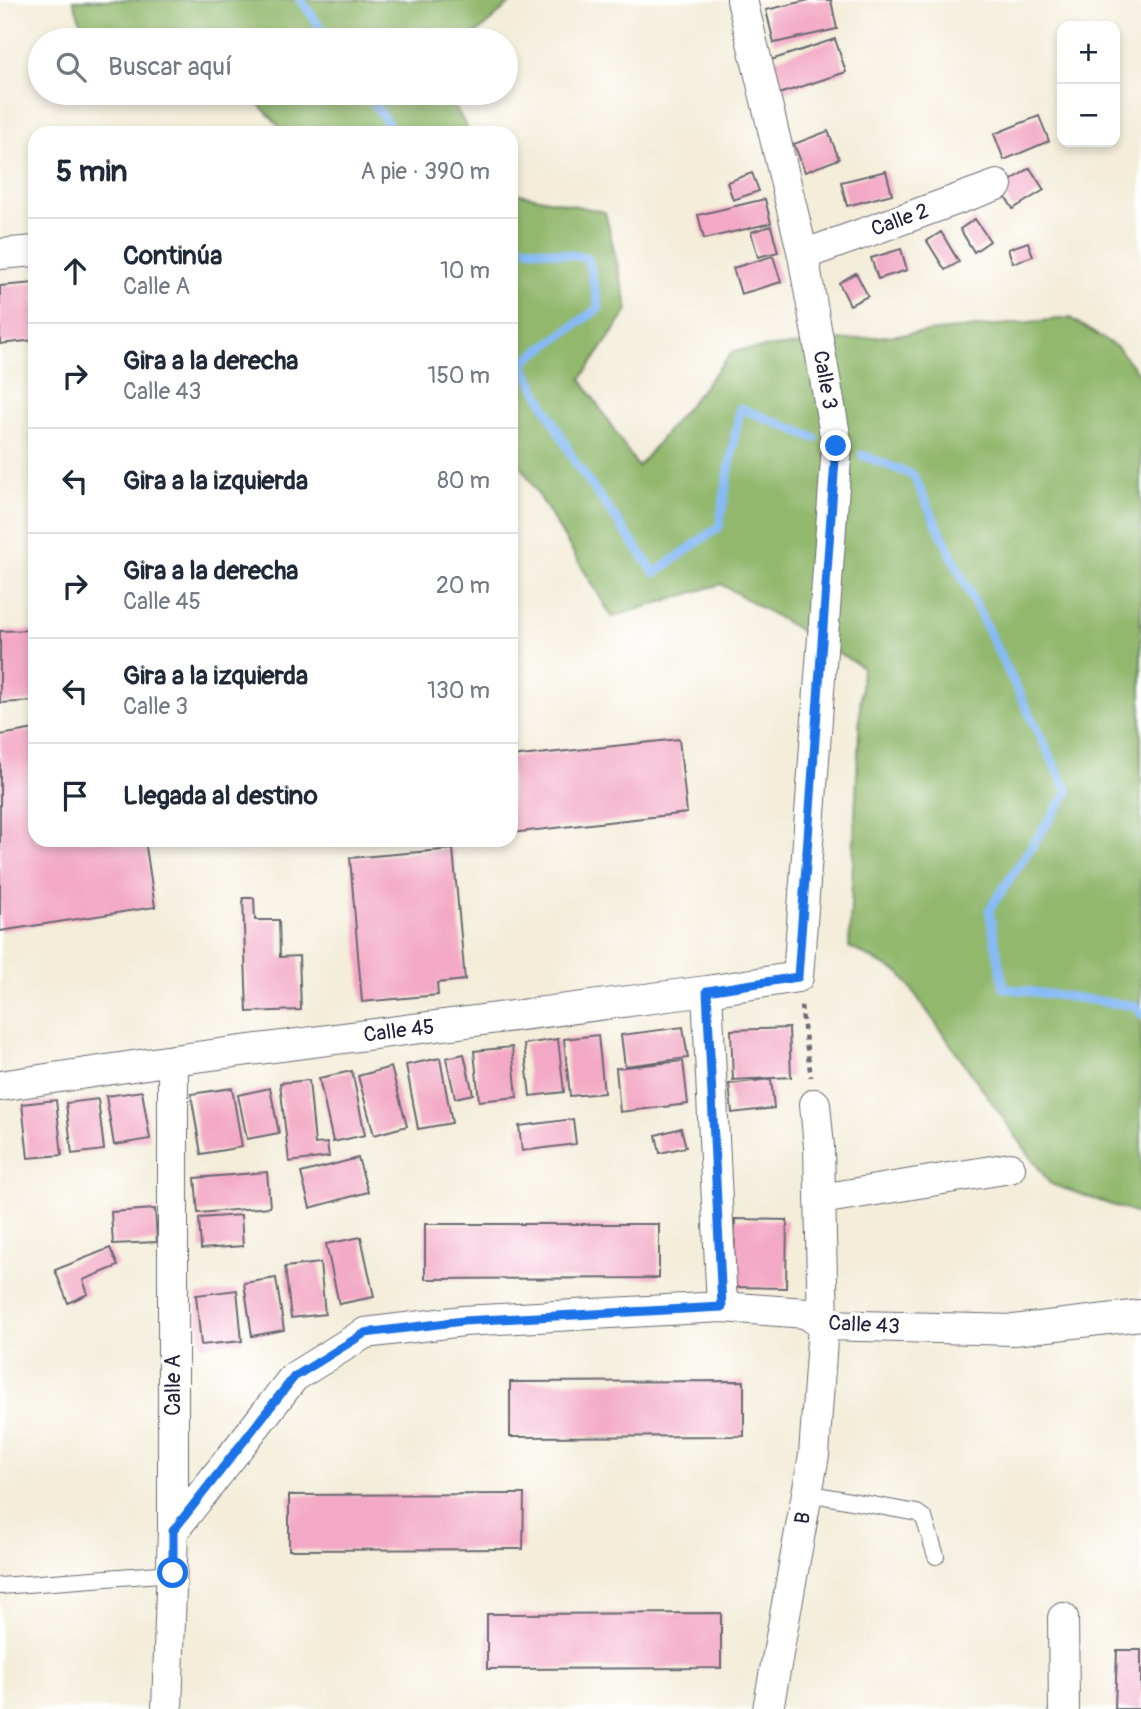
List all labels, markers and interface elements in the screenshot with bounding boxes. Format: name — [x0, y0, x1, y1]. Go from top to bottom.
map controls — [1057, 21, 1120, 147]
button: + — [1057, 21, 1120, 84]
search box — [28, 28, 518, 105]
icon: search — [52, 48, 90, 86]
text: Buscar aquí — [108, 51, 232, 83]
button: − — [1057, 84, 1120, 147]
text: 5 min — [56, 153, 127, 190]
text: A pie · 390 m — [361, 157, 490, 186]
street label: Calle 2 — [867, 197, 933, 243]
text: Continúa — [123, 240, 222, 272]
icon: ahead — [56, 252, 94, 290]
text: 10 m — [440, 256, 490, 285]
text: Calle A — [123, 272, 190, 301]
text: Gira a la derecha — [123, 345, 298, 377]
street label: Calle 3 — [807, 348, 843, 412]
icon: right — [56, 357, 94, 395]
text: 150 m — [427, 361, 490, 390]
text: Calle 43 — [123, 377, 201, 406]
route end — [820, 430, 851, 461]
icon: left — [56, 462, 94, 500]
text: Gira a la izquierda — [123, 465, 308, 497]
text: 80 m — [437, 466, 490, 495]
text: Gira a la derecha — [123, 555, 298, 587]
icon: right — [56, 567, 94, 605]
text: 20 m — [436, 571, 490, 600]
text: Calle 45 — [123, 587, 201, 616]
text: Gira a la izquierda — [123, 660, 308, 692]
icon: left — [56, 672, 94, 710]
text: 130 m — [427, 676, 490, 705]
text: Calle 3 — [123, 692, 188, 721]
icon: arrive — [56, 777, 94, 815]
text: Llegada al destino — [123, 780, 318, 812]
street label: Calle 45 — [362, 1013, 436, 1049]
street label: Calle 43 — [828, 1310, 900, 1340]
street label: Calle A — [160, 1354, 187, 1416]
street label: B — [789, 1510, 817, 1526]
route start — [157, 1557, 188, 1588]

